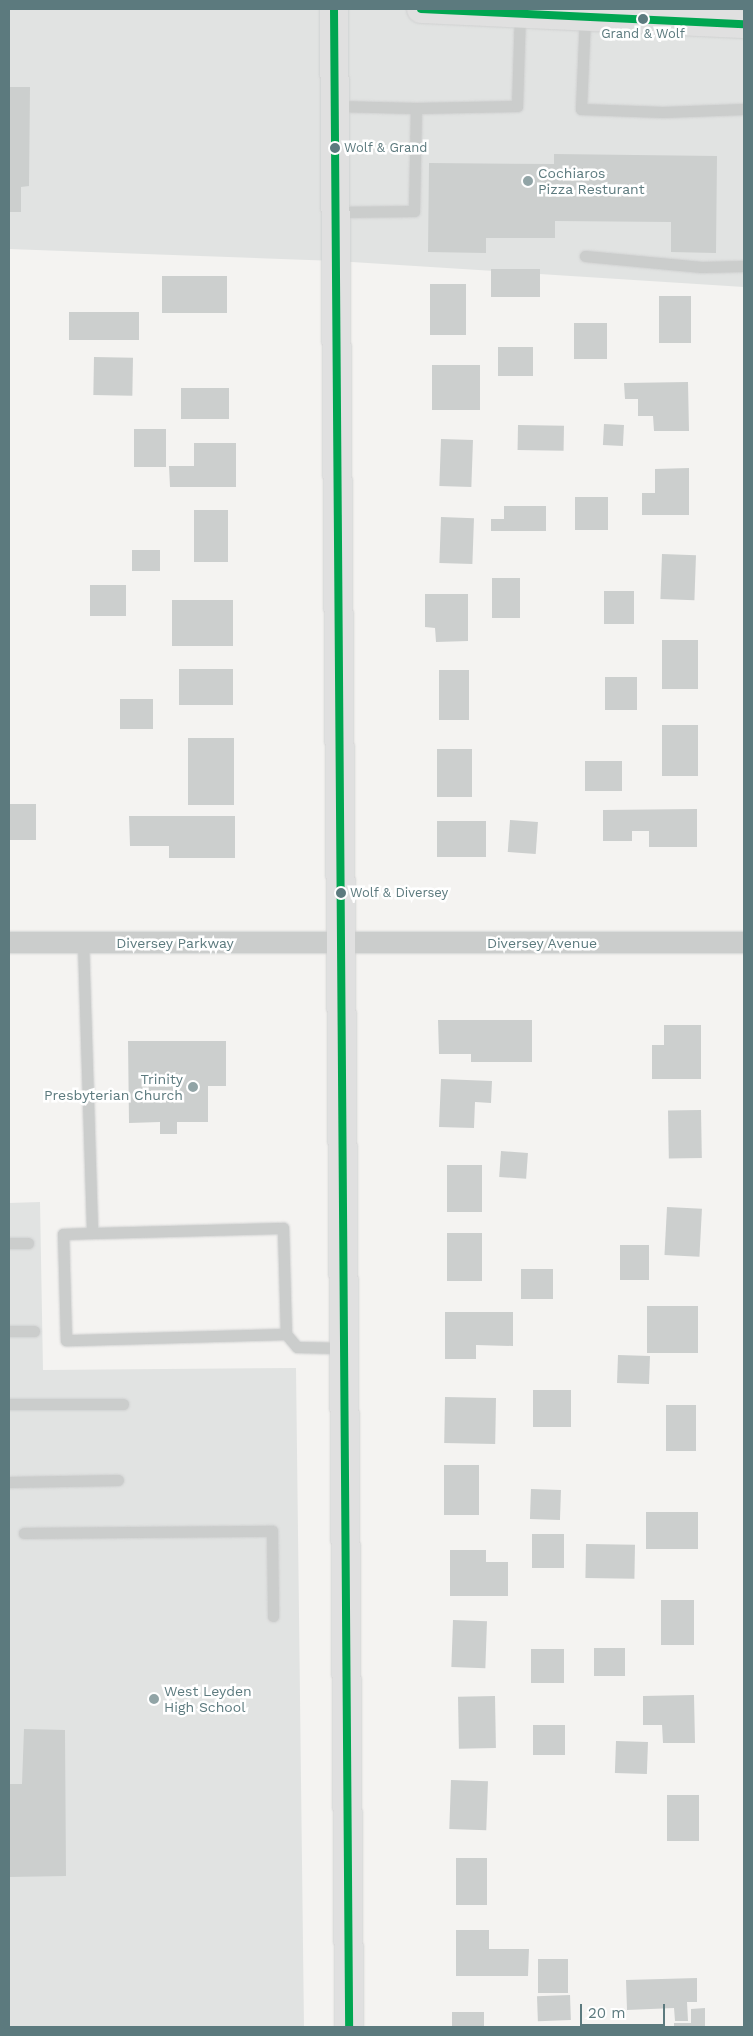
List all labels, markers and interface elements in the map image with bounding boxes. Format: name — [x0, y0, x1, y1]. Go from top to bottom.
marker: Grand & Wolf — [638, 14, 648, 24]
place label: Grand & Wolf — [601, 26, 685, 42]
place label: Wolf & Grand — [344, 140, 428, 156]
marker: Wolf & Grand — [330, 143, 340, 153]
place label: Cochiaros Pizza Resturant — [538, 165, 645, 198]
marker: Cochiaros Pizza Resturant — [522, 175, 534, 187]
place label: Wolf & Diversey — [350, 885, 449, 901]
marker: Wolf & Diversey — [336, 888, 346, 898]
street label: Diversey Parkway — [116, 935, 234, 951]
street label: Diversey Avenue — [486, 935, 598, 951]
place label: Trinity Presbyterian Church — [44, 1071, 183, 1104]
marker: Trinity Presbyterian Church — [187, 1081, 199, 1093]
place label: West Leyden High School — [164, 1683, 252, 1715]
marker: West Leyden High School — [148, 1693, 160, 1705]
scale bar — [583, 1994, 668, 2026]
text: 20 m — [588, 2004, 626, 2022]

